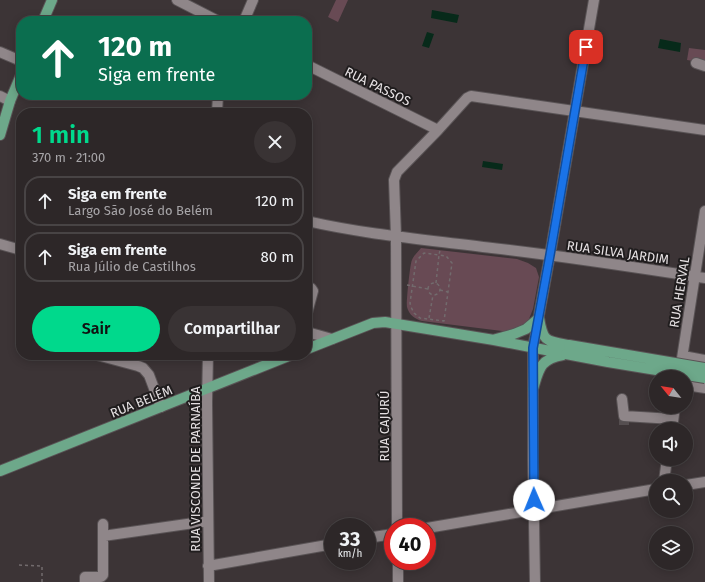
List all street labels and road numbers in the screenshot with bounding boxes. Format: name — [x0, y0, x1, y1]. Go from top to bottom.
street label: RUA PASSOS — [342, 64, 413, 109]
street label: RUA SILVA JARDIM — [566, 238, 670, 267]
street label: RUA HERVAL — [666, 255, 693, 329]
street label: RUA BELÉM — [108, 382, 174, 421]
street label: RUA VISCONDE DE PARNAÍBA — [188, 386, 203, 552]
street label: RUA CAJURÚ — [377, 391, 392, 461]

